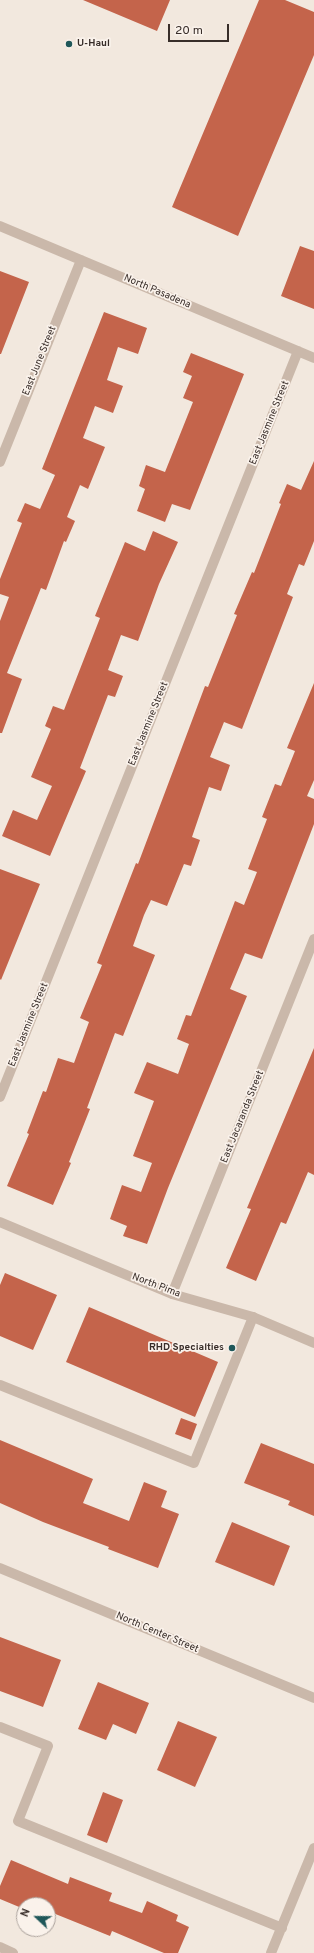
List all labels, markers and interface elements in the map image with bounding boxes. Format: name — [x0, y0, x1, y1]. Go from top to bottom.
scale bar — [170, 16, 231, 42]
text: 20 m — [175, 23, 203, 39]
place label: U-Haul — [77, 38, 110, 50]
marker: U-Haul — [64, 39, 74, 49]
street label: North Pasadena — [122, 272, 192, 312]
street label: East June Street — [21, 324, 59, 398]
street label: East Jasmine Street — [248, 379, 292, 467]
street label: East Jasmine Street — [127, 680, 171, 768]
street label: East Jasmine Street — [7, 981, 51, 1069]
street label: East Jacaranda Street — [219, 1069, 267, 1165]
street label: North Pima — [130, 1271, 182, 1301]
place label: RHD Specialties — [149, 1342, 224, 1354]
marker: RHD Specialties — [227, 1343, 237, 1353]
street label: North Center Street — [114, 1610, 200, 1656]
north arrow — [16, 1897, 56, 1937]
text: N — [18, 1907, 34, 1919]

